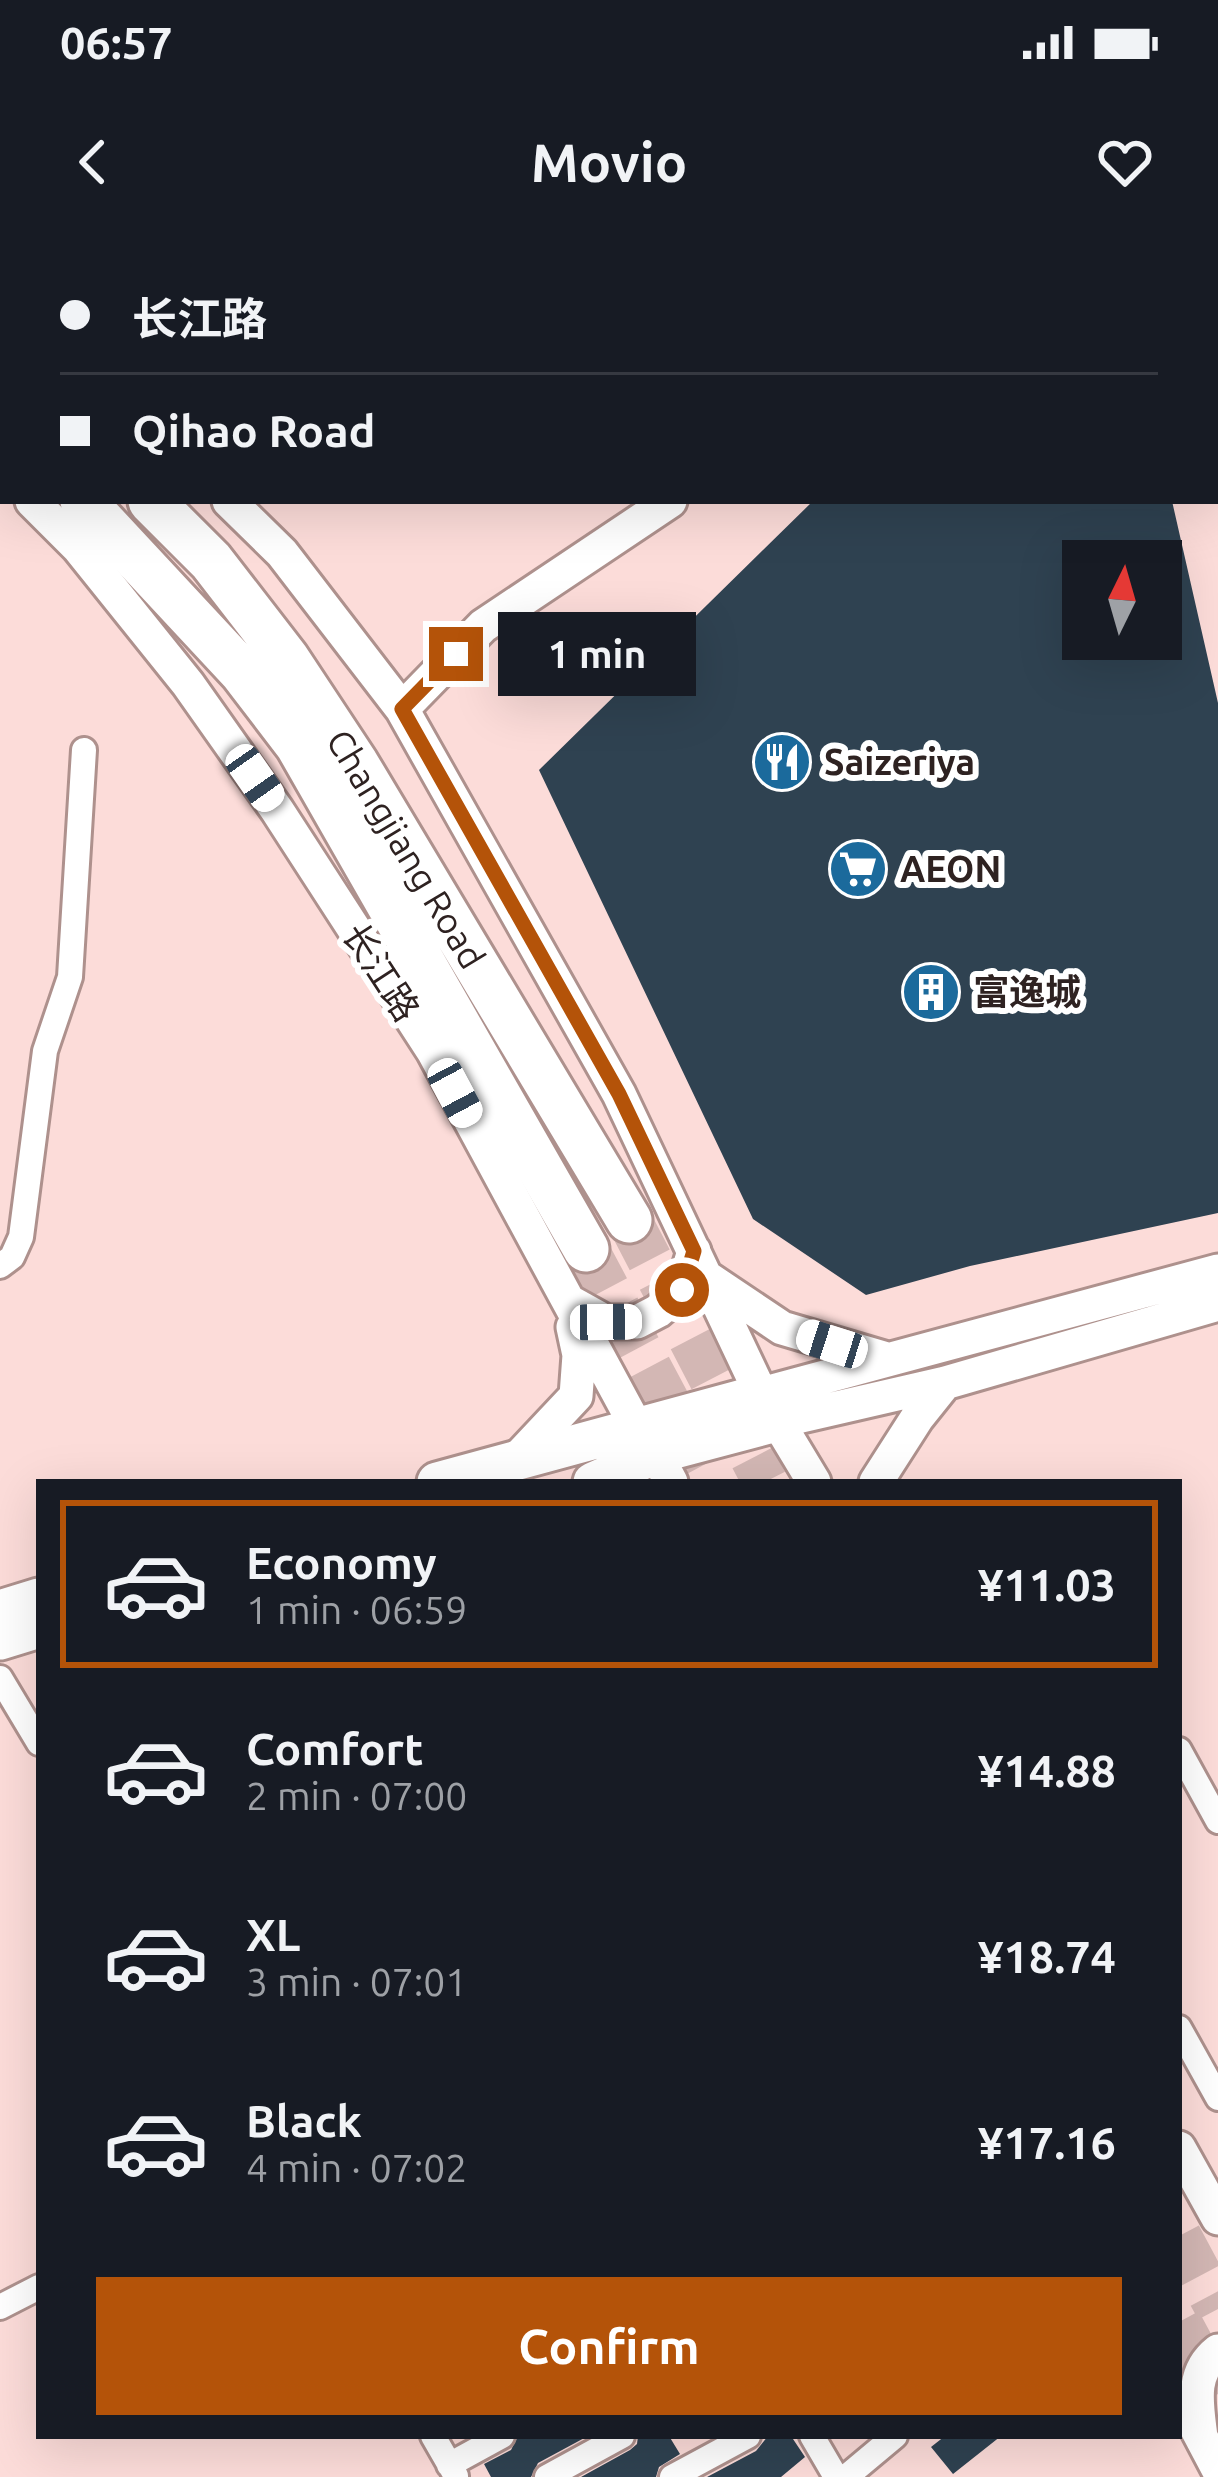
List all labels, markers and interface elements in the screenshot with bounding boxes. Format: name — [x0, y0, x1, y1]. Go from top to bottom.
text: 06:57 — [60, 17, 173, 68]
icon: back — [60, 129, 126, 195]
icon: heart — [1092, 129, 1158, 195]
text: Movio — [531, 132, 687, 192]
text: 长江路 — [132, 293, 267, 344]
text: Qihao Road — [132, 405, 376, 456]
north arrow — [1062, 540, 1182, 660]
map controls — [1062, 540, 1182, 660]
callout: 1 min — [498, 612, 696, 696]
route end — [429, 627, 483, 681]
text: 1 min — [548, 632, 646, 675]
street label: Changjiang Road — [319, 722, 494, 975]
restaurant icon: Saizeriya — [751, 731, 813, 793]
car — [220, 738, 290, 818]
place label: Saizeriya — [824, 741, 975, 782]
supermarket icon: AEON — [827, 838, 889, 900]
place label: AEON — [900, 848, 1001, 889]
street label: 长江路 — [335, 915, 428, 1028]
building icon: 富逸城 — [900, 961, 962, 1023]
place label: 富逸城 — [973, 971, 1081, 1012]
car — [422, 1053, 488, 1133]
route start — [655, 1263, 709, 1317]
car — [570, 1303, 642, 1341]
car — [792, 1316, 872, 1372]
icon: car — [102, 1530, 210, 1638]
text: Economy — [246, 1537, 437, 1588]
text: ¥11.03 — [978, 1559, 1116, 1610]
text: 1 min · 06:59 — [246, 1588, 467, 1631]
icon: car — [102, 1716, 210, 1824]
text: Comfort — [246, 1723, 423, 1774]
text: ¥14.88 — [978, 1745, 1116, 1796]
text: 2 min · 07:00 — [246, 1774, 467, 1817]
icon: car — [102, 1902, 210, 2010]
text: XL — [246, 1909, 300, 1960]
text: ¥18.74 — [978, 1931, 1116, 1982]
text: 3 min · 07:01 — [246, 1960, 467, 2003]
icon: car — [102, 2088, 210, 2196]
text: Black — [246, 2095, 362, 2146]
text: ¥17.16 — [978, 2117, 1116, 2168]
text: 4 min · 07:02 — [246, 2146, 467, 2189]
button: Confirm — [96, 2277, 1122, 2415]

